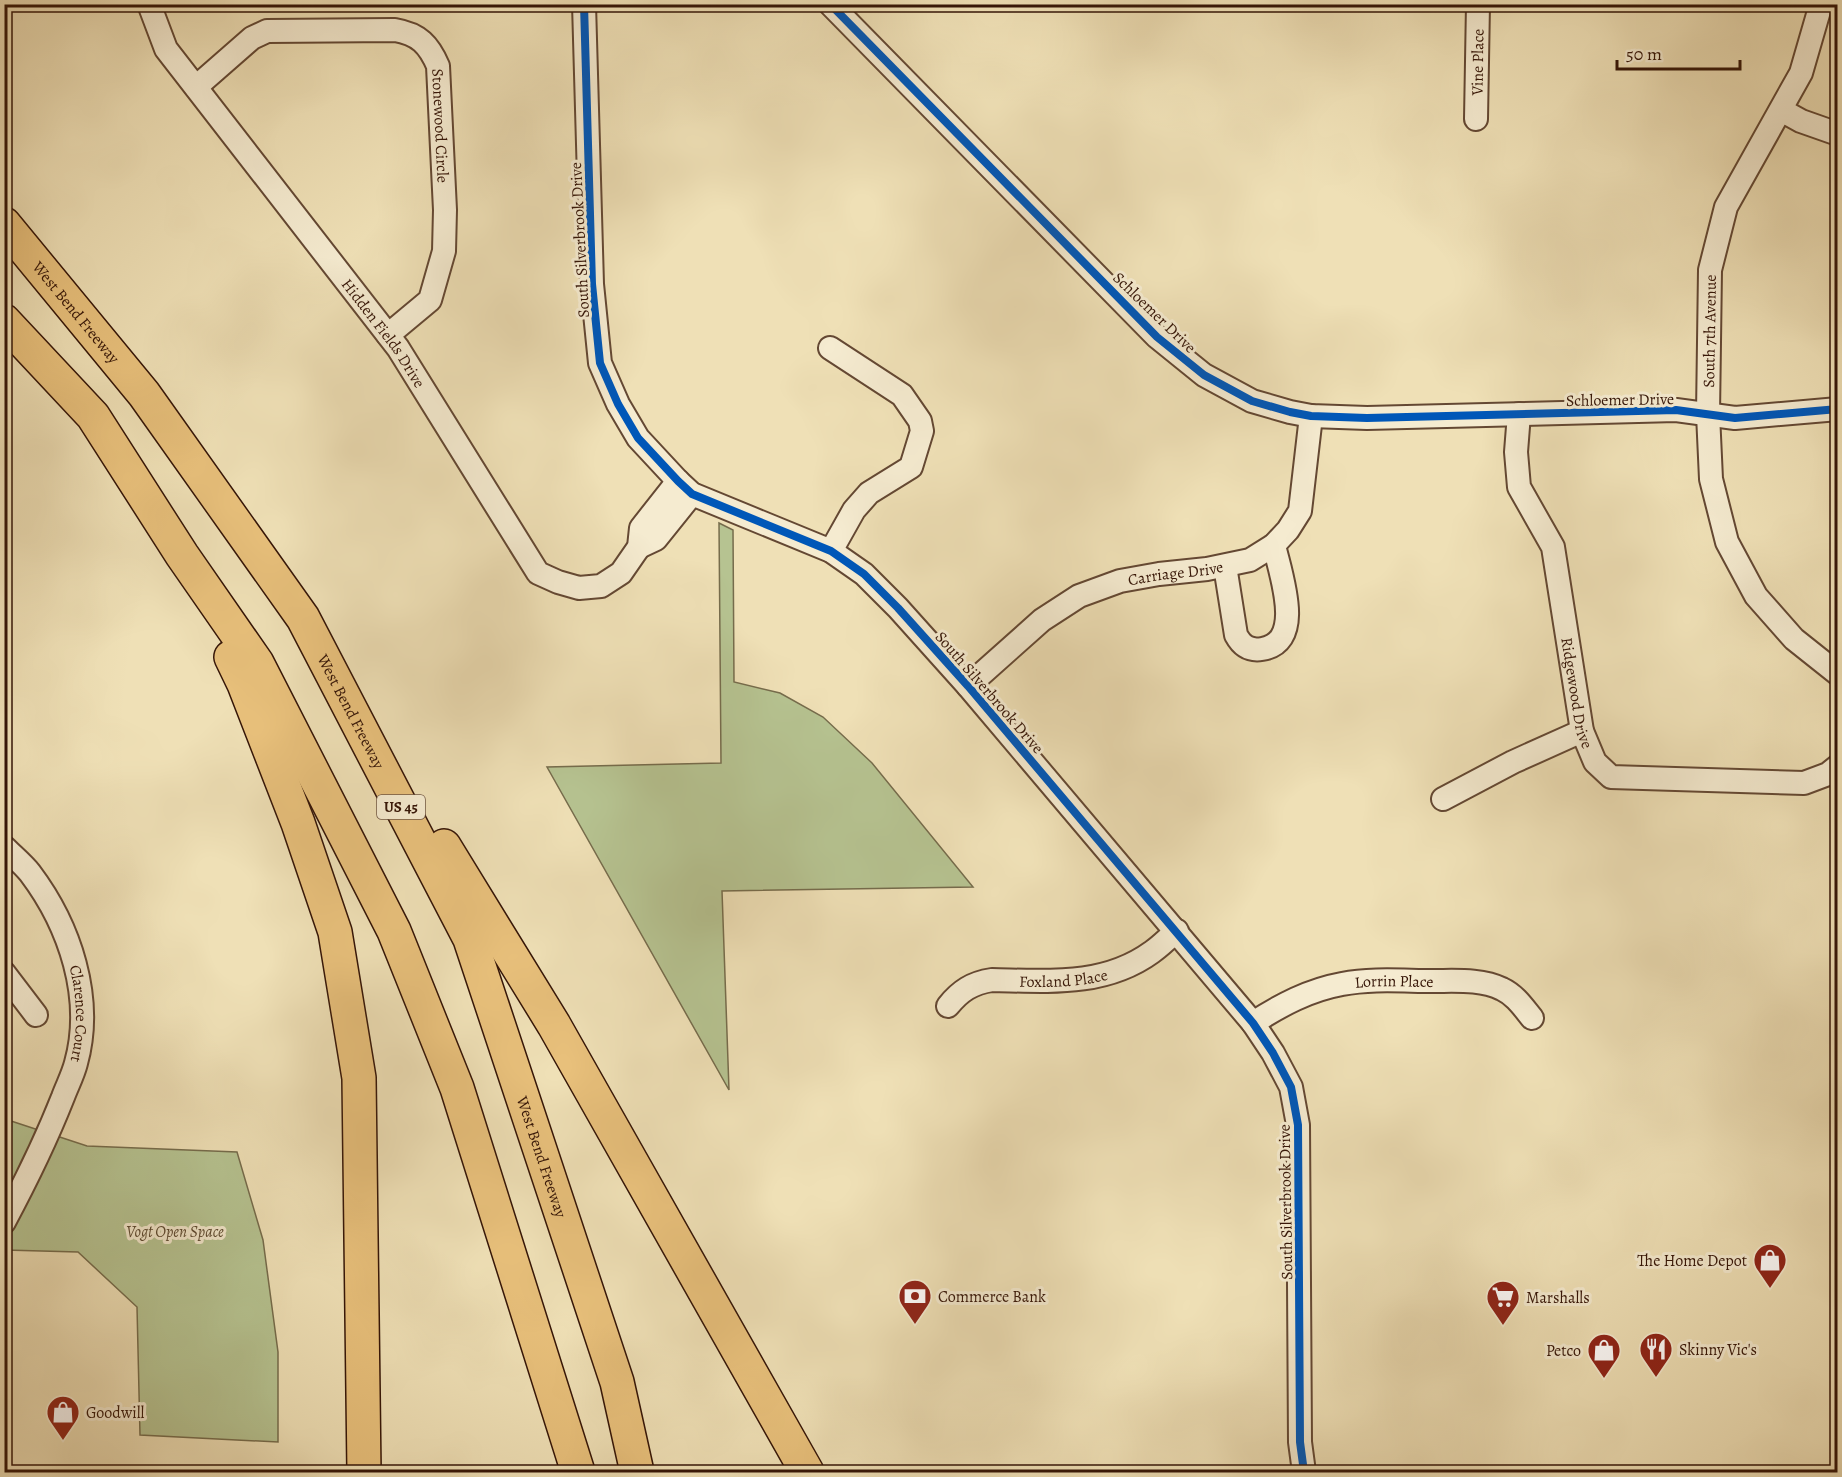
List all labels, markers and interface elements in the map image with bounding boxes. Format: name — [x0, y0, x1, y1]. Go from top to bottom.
street label: Vine Place — [1466, 28, 1490, 97]
scale bar — [1617, 33, 1740, 71]
text: 50 m — [1626, 42, 1662, 66]
street label: Stonewood Circle — [426, 68, 454, 184]
street label: South Silverbrook Drive — [565, 162, 595, 318]
street label: West Bend Freeway — [26, 256, 125, 369]
street label: Schloemer Drive — [1108, 267, 1201, 358]
street label: Hidden Fields Drive — [336, 274, 430, 392]
street label: South 7th Avenue — [1698, 274, 1722, 388]
street label: Schloemer Drive — [1566, 388, 1674, 412]
street label: Carriage Drive — [1126, 556, 1225, 591]
street label: South Silverbrook Drive — [930, 627, 1049, 759]
street label: Ridgewood Drive — [1555, 636, 1598, 752]
street label: West Bend Freeway — [311, 650, 390, 774]
road number: US 45 — [377, 795, 425, 819]
street label: Clarence Court — [64, 963, 92, 1064]
street label: Foxland Place — [1019, 964, 1110, 993]
street label: Lorrin Place — [1354, 970, 1434, 994]
street label: West Bend Freeway — [511, 1092, 572, 1221]
street label: South Silverbrook Drive — [1274, 1124, 1298, 1280]
park label: Vogt Open Space — [126, 1221, 224, 1243]
shop icon: The Home Depot — [1752, 1242, 1788, 1289]
place label: The Home Depot — [1637, 1250, 1747, 1272]
bank icon: Commerce Bank — [897, 1278, 933, 1325]
supermarket icon: Marshalls — [1485, 1279, 1521, 1326]
place label: Commerce Bank — [938, 1286, 1046, 1308]
place label: Marshalls — [1526, 1287, 1590, 1309]
restaurant icon: Skinny Vic's — [1638, 1331, 1674, 1378]
shop icon: Petco — [1586, 1332, 1622, 1379]
place label: Skinny Vic's — [1679, 1339, 1757, 1361]
place label: Petco — [1546, 1340, 1581, 1362]
shop icon: Goodwill — [45, 1394, 81, 1441]
place label: Goodwill — [86, 1402, 145, 1424]

